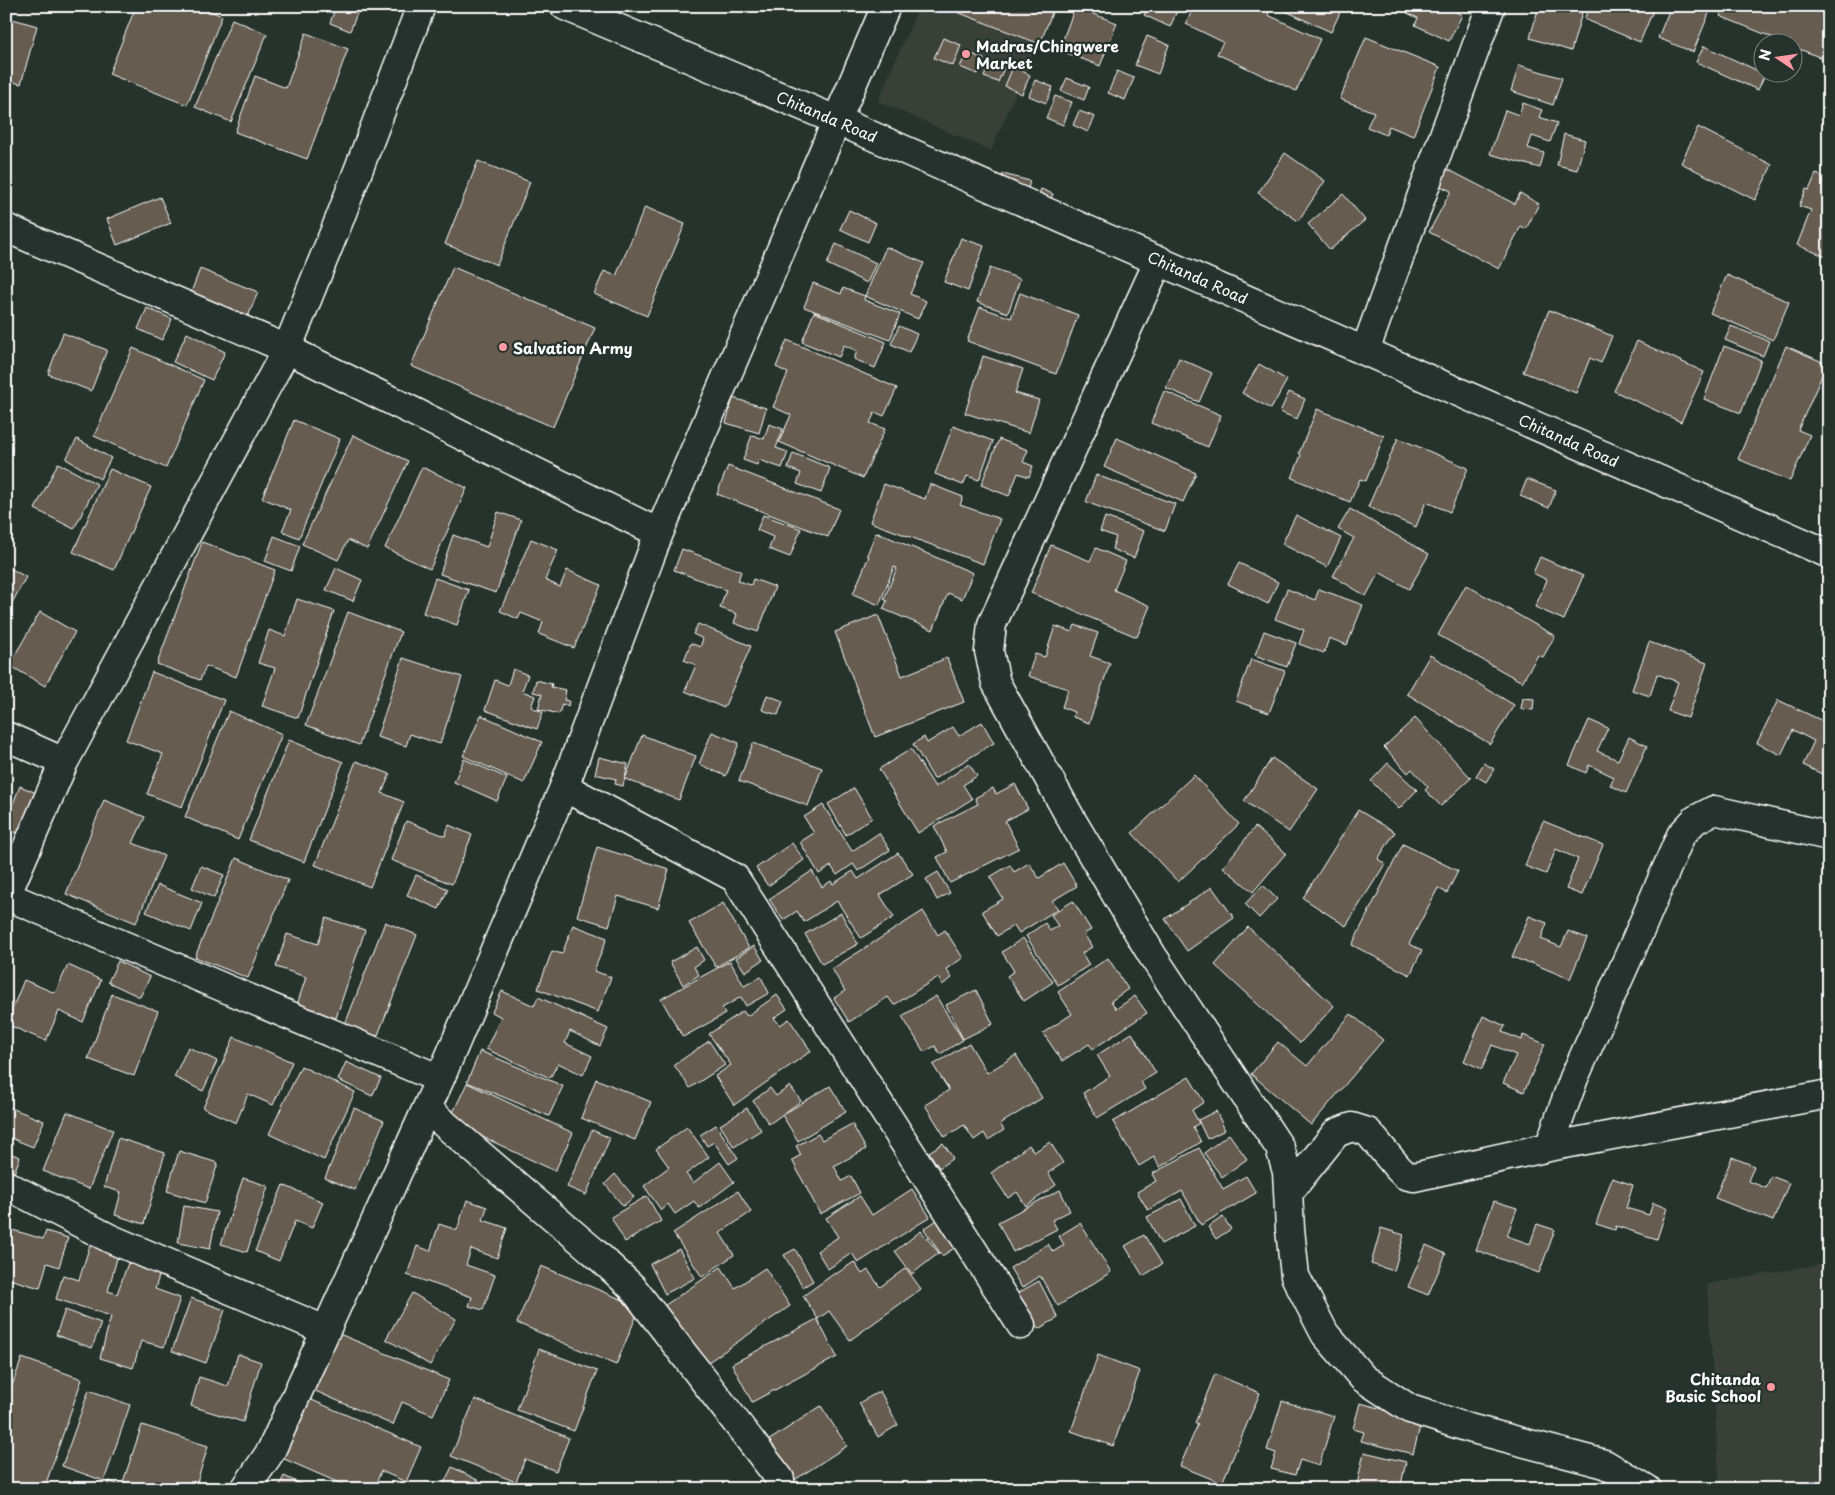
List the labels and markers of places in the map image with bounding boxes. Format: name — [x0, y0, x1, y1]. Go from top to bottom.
place label: Madras/Chingwere Market — [976, 34, 1119, 74]
marker: Madras/Chingwere Market — [960, 48, 972, 60]
place label: Salvation Army — [513, 336, 633, 359]
marker: Salvation Army — [497, 341, 509, 353]
place label: Chitanda Basic School — [1665, 1367, 1762, 1407]
marker: Chitanda Basic School — [1765, 1381, 1777, 1393]

